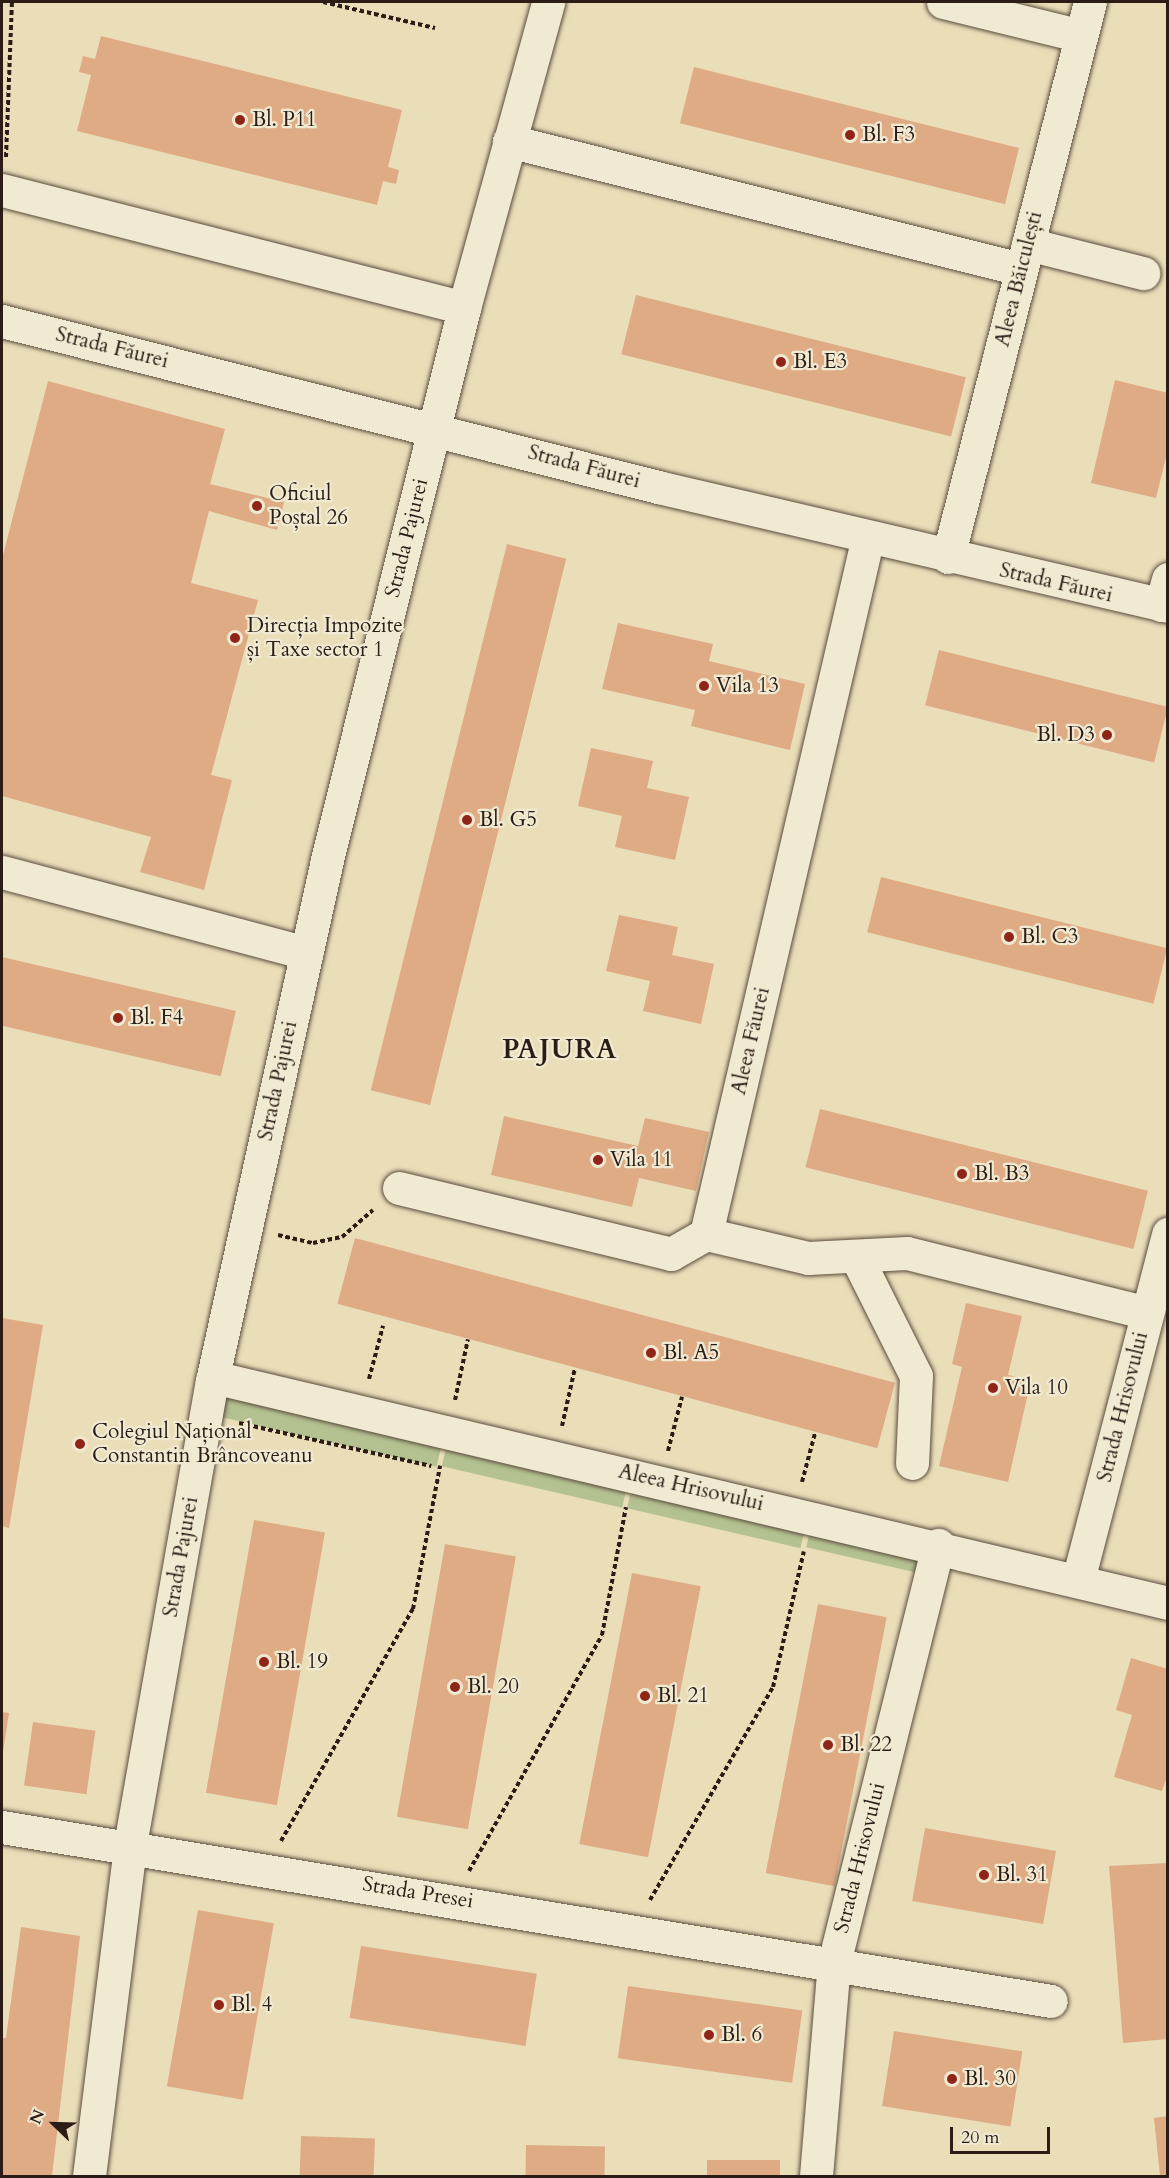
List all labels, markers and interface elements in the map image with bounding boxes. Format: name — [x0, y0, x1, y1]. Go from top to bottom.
place label: Bl. P11 — [252, 107, 317, 133]
marker: Bl. P11 — [233, 113, 247, 127]
place label: Bl. F3 — [862, 122, 915, 148]
marker: Bl. F3 — [843, 128, 857, 142]
street label: Aleea Băiculești — [990, 209, 1048, 349]
street label: Strada Făurei — [53, 322, 171, 374]
place label: Bl. E3 — [793, 349, 847, 375]
marker: Bl. E3 — [774, 355, 788, 369]
street label: Strada Făurei — [525, 440, 643, 494]
street label: Strada Pajurei — [380, 476, 434, 600]
place label: Oficiul Poștal 26 — [269, 481, 348, 531]
marker: Oficiul Poștal 26 — [250, 499, 264, 513]
street label: Strada Făurei — [997, 558, 1115, 608]
place label: Direcția Impozite și Taxe sector 1 — [247, 613, 403, 663]
marker: Direcția Impozite și Taxe sector 1 — [228, 631, 242, 645]
place label: Vila 13 — [716, 673, 779, 699]
marker: Vila 13 — [697, 679, 711, 693]
place label: Bl. D3 — [1037, 722, 1095, 748]
marker: Bl. D3 — [1100, 728, 1114, 742]
place label: Bl. G5 — [479, 807, 537, 833]
marker: Bl. G5 — [460, 813, 474, 827]
place label: Bl. C3 — [1021, 924, 1078, 950]
marker: Bl. C3 — [1002, 930, 1016, 944]
street label: Aleea Făurei — [726, 985, 776, 1097]
place label: Bl. F4 — [130, 1005, 183, 1031]
marker: Bl. F4 — [111, 1011, 125, 1025]
street label: Strada Pajurei — [253, 1019, 303, 1143]
district label: PAJURA — [502, 1034, 618, 1066]
place label: Vila 11 — [610, 1147, 673, 1173]
marker: Vila 11 — [591, 1153, 605, 1167]
place label: Bl. B3 — [974, 1161, 1030, 1187]
marker: Bl. B3 — [955, 1167, 969, 1181]
street label: Strada Hrisovului — [1092, 1329, 1154, 1485]
place label: Bl. A5 — [663, 1340, 719, 1366]
marker: Bl. A5 — [644, 1346, 658, 1360]
place label: Vila 10 — [1005, 1375, 1068, 1401]
marker: Vila 10 — [986, 1381, 1000, 1395]
place label: Colegiul Național Constantin Brâncoveanu — [92, 1419, 313, 1469]
marker: Colegiul Național Constantin Brâncoveanu — [73, 1437, 87, 1451]
street label: Aleea Hrisovului — [616, 1459, 766, 1517]
street label: Strada Pajurei — [158, 1495, 204, 1619]
place label: Bl. 19 — [276, 1649, 328, 1675]
marker: Bl. 19 — [257, 1655, 271, 1669]
place label: Bl. 20 — [467, 1674, 519, 1700]
marker: Bl. 20 — [448, 1680, 462, 1694]
place label: Bl. 21 — [657, 1683, 709, 1709]
marker: Bl. 21 — [638, 1689, 652, 1703]
place label: Bl. 22 — [840, 1732, 892, 1758]
marker: Bl. 22 — [821, 1738, 835, 1752]
street label: Strada Hrisovului — [829, 1780, 891, 1936]
place label: Bl. 31 — [996, 1862, 1048, 1888]
marker: Bl. 31 — [977, 1868, 991, 1882]
street label: Strada Presei — [361, 1872, 475, 1914]
place label: Bl. 4 — [231, 1992, 272, 2018]
marker: Bl. 4 — [212, 1998, 226, 2012]
place label: Bl. 6 — [721, 2022, 762, 2048]
marker: Bl. 6 — [702, 2028, 716, 2042]
place label: Bl. 30 — [964, 2066, 1016, 2092]
marker: Bl. 30 — [945, 2072, 959, 2086]
north arrow — [24, 2094, 84, 2154]
text: N — [25, 2106, 50, 2128]
scale bar — [953, 2115, 1054, 2153]
text: 20 m — [961, 2125, 1000, 2150]

